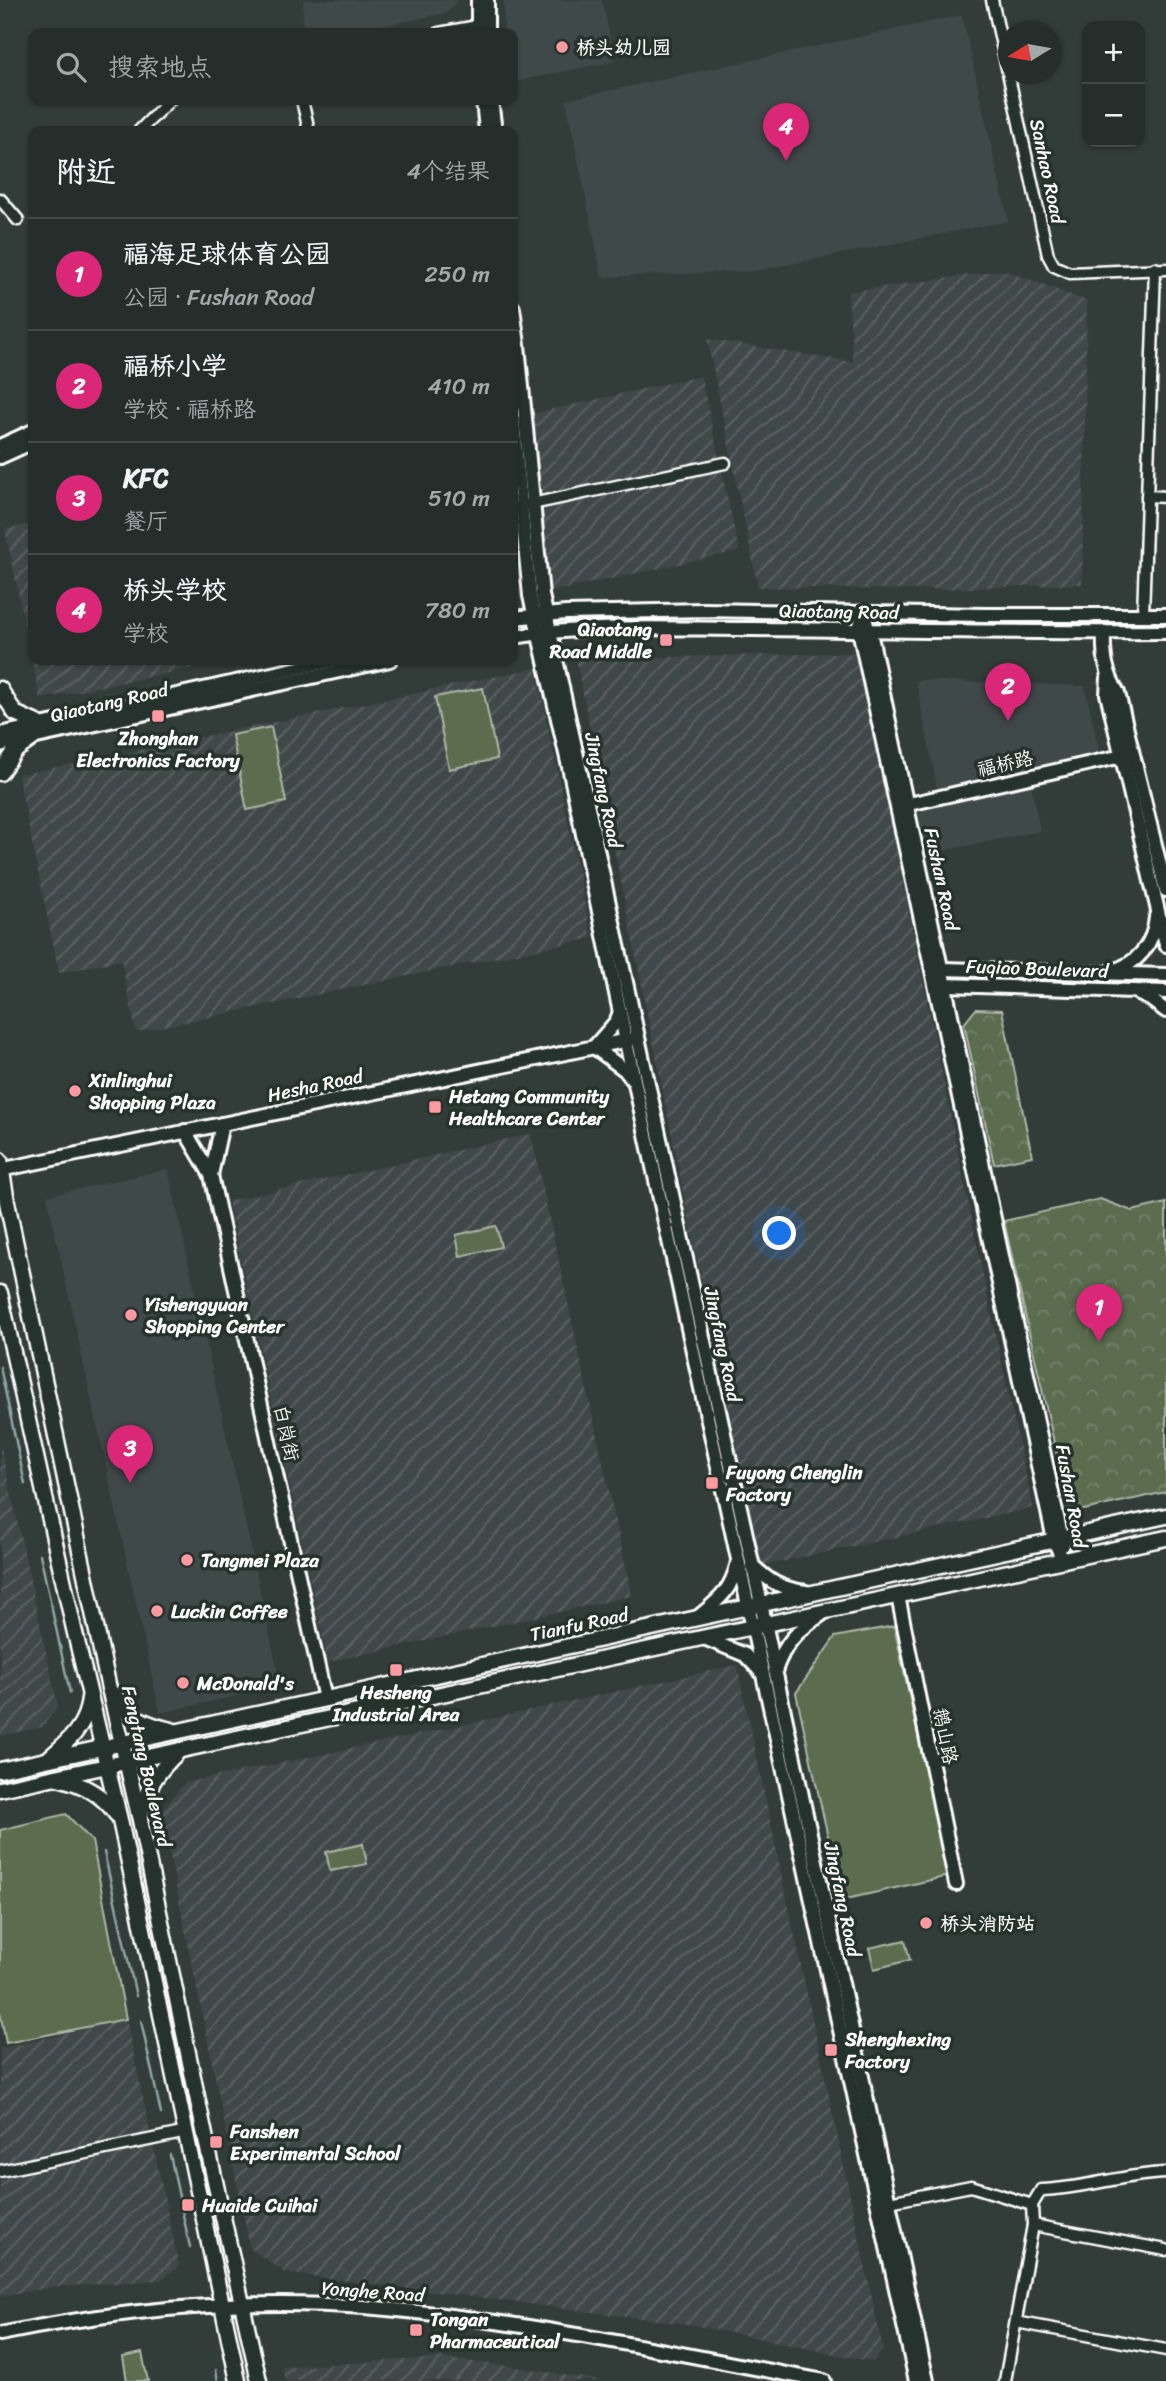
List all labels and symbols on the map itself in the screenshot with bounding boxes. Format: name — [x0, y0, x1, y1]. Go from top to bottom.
north arrow — [998, 21, 1061, 84]
place label: 桥头幼儿园 — [576, 31, 671, 64]
marker: 桥头幼儿园 — [554, 39, 570, 55]
pin: 4 — [763, 103, 809, 161]
street label: Sanhao Road — [1020, 116, 1075, 228]
street label: Qiaotang Road — [779, 594, 901, 629]
place label: Qiaotang Road Middle — [549, 613, 652, 668]
marker: Qiaotang Road Middle — [658, 632, 674, 648]
pin: 2 — [985, 663, 1031, 721]
street label: Qiaotang Road — [47, 672, 173, 732]
marker: Zhonghan Electronics Factory — [150, 708, 166, 724]
place label: Zhonghan Electronics Factory — [76, 722, 241, 777]
street label: Jingfang Road — [575, 728, 632, 853]
street label: 福桥路 — [974, 741, 1037, 786]
street label: Fushan Road — [915, 825, 969, 936]
street label: Fuqiao Boulevard — [965, 950, 1111, 988]
street label: Hesha Road — [264, 1059, 368, 1112]
place label: Xinlinghui Shopping Plaza — [88, 1064, 216, 1119]
place label: Hetang Community Healthcare Center — [448, 1080, 610, 1135]
marker: Xinlinghui Shopping Plaza — [67, 1083, 83, 1099]
marker: Hetang Community Healthcare Center — [427, 1099, 443, 1115]
your location — [762, 1216, 796, 1250]
street label: Jingfang Road — [694, 1282, 751, 1407]
pin: 1 — [1076, 1284, 1122, 1342]
place label: Yishengyuan Shopping Center — [144, 1288, 286, 1343]
marker: Yishengyuan Shopping Center — [123, 1307, 139, 1323]
street label: 白岗街 — [264, 1402, 309, 1464]
pin: 3 — [107, 1425, 153, 1483]
street label: Fushan Road — [1046, 1442, 1097, 1552]
place label: Fuyong Chenglin Factory — [725, 1456, 863, 1511]
marker: Fuyong Chenglin Factory — [704, 1475, 720, 1491]
place label: Tangmei Plaza — [201, 1544, 319, 1577]
marker: Tangmei Plaza — [179, 1552, 195, 1568]
place label: Luckin Coffee — [171, 1595, 288, 1628]
street label: Tianfu Road — [527, 1598, 633, 1651]
marker: Luckin Coffee — [149, 1603, 165, 1619]
marker: Hesheng Industrial Area — [388, 1662, 404, 1678]
place label: McDonald's — [196, 1667, 295, 1700]
marker: McDonald's — [175, 1675, 191, 1691]
place label: Hesheng Industrial Area — [332, 1676, 460, 1731]
street label: Fengtang Boulevard — [112, 1682, 182, 1852]
street label: 鹅山路 — [924, 1705, 967, 1767]
street label: Jingfang Road — [814, 1837, 871, 1962]
place label: 桥头消防站 — [940, 1907, 1035, 1940]
marker: 桥头消防站 — [918, 1915, 934, 1931]
place label: Shenghexing Factory — [844, 2023, 951, 2078]
marker: Shenghexing Factory — [823, 2042, 839, 2058]
place label: Fanshen Experimental School — [229, 2115, 402, 2170]
marker: Fanshen Experimental School — [208, 2134, 224, 2150]
place label: Huaide Cuihai — [201, 2189, 319, 2222]
marker: Huaide Cuihai — [180, 2197, 196, 2213]
street label: Yonghe Road — [320, 2271, 428, 2312]
place label: Tongan Pharmaceutical — [430, 2303, 561, 2358]
marker: Tongan Pharmaceutical — [408, 2322, 424, 2338]

